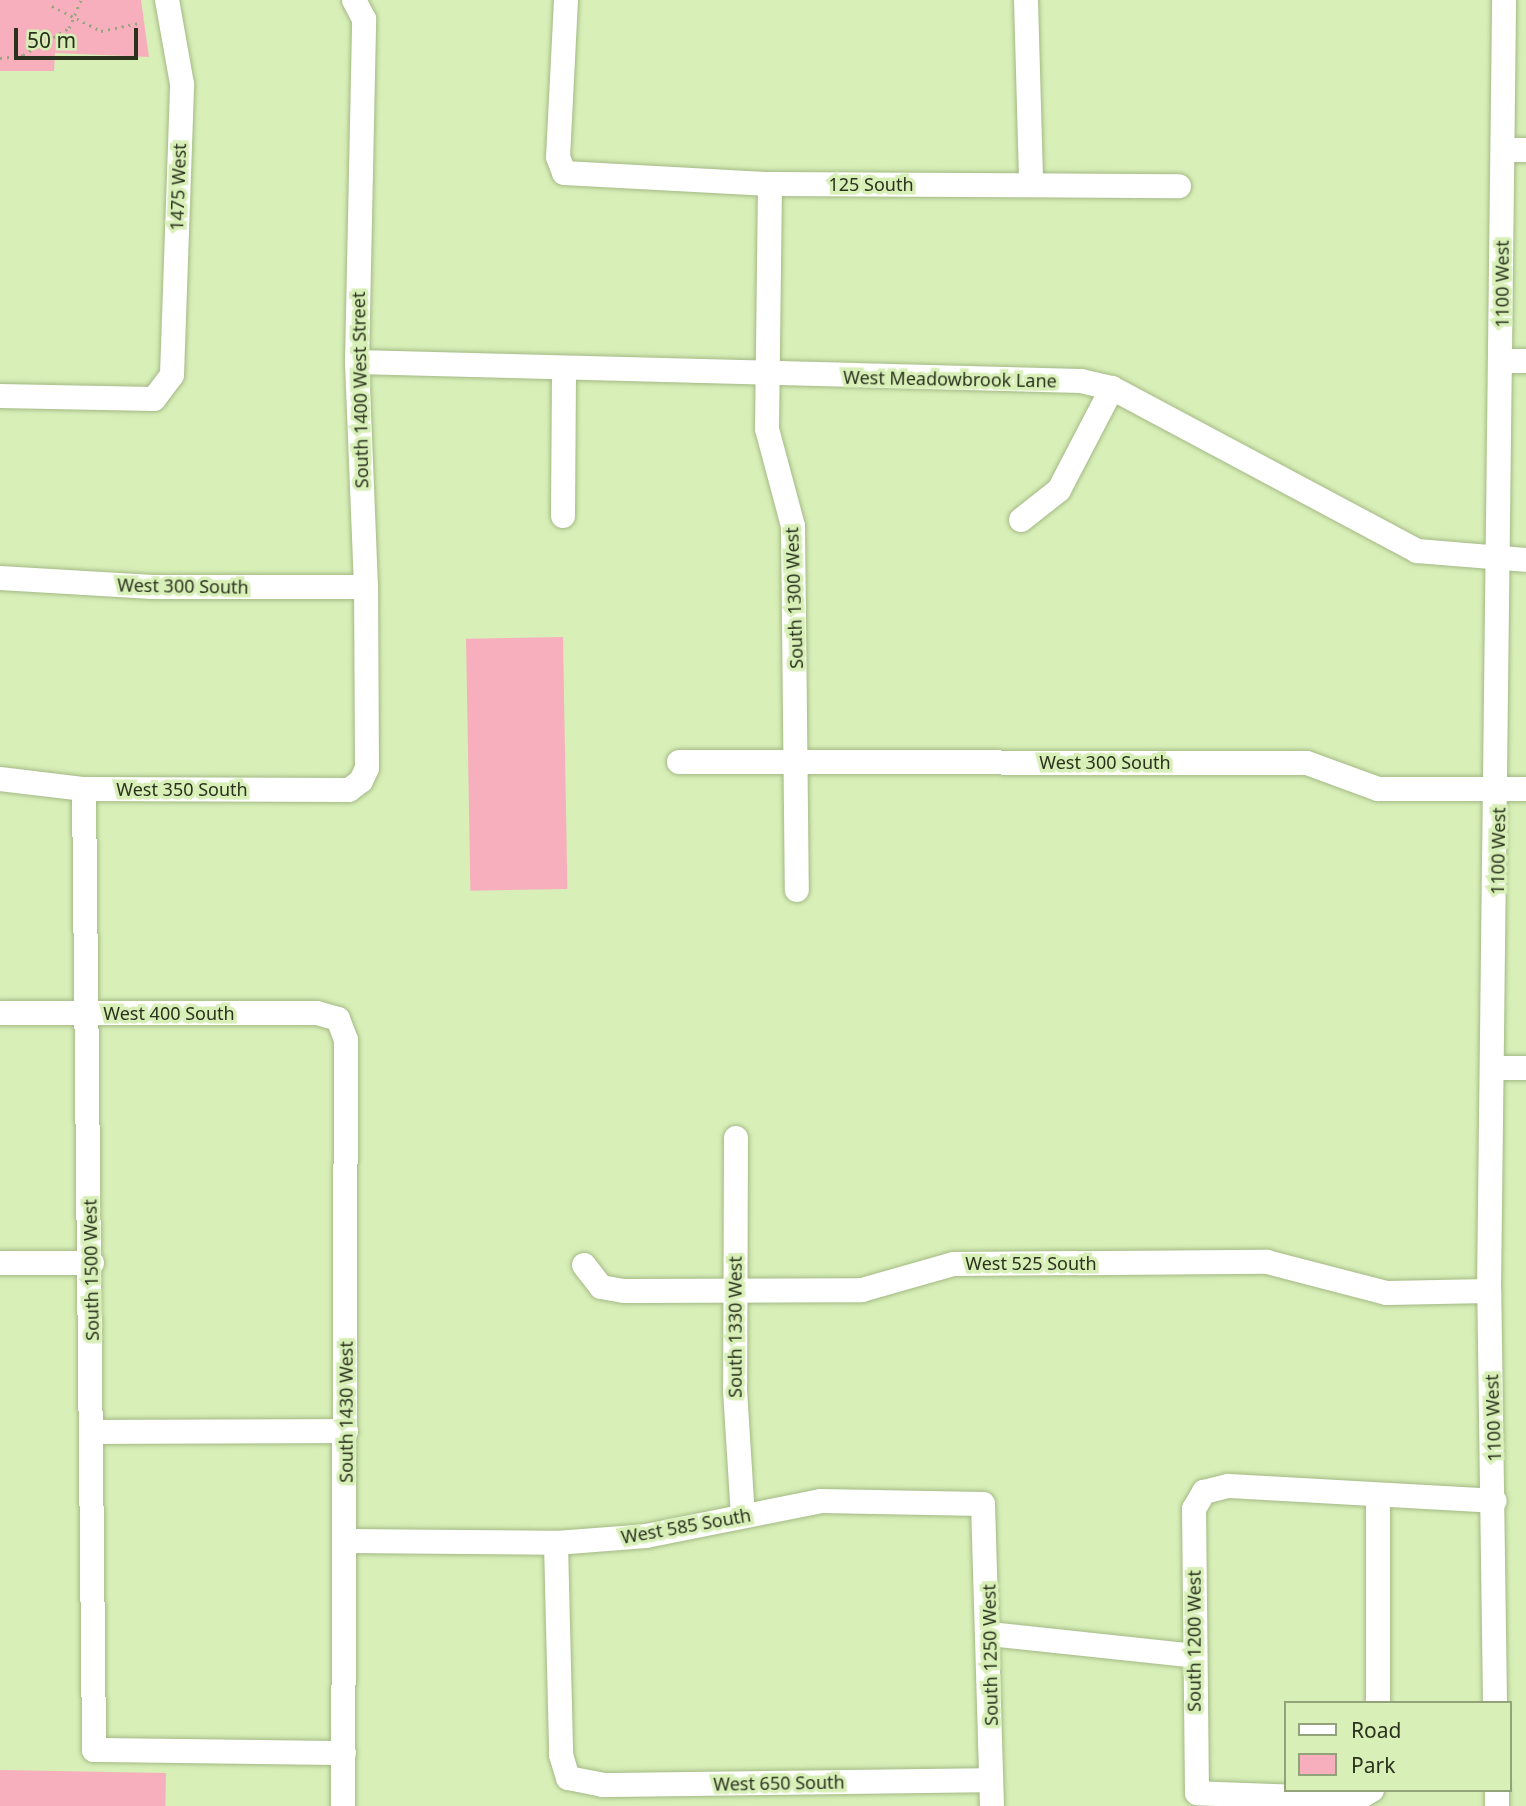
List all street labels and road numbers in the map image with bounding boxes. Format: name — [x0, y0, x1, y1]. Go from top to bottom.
street label: 1475 West — [166, 143, 190, 231]
street label: 125 South — [828, 173, 914, 195]
street label: 1100 West — [1491, 240, 1513, 328]
street label: South 1400 West Street — [347, 292, 373, 488]
street label: West Meadowbrook Lane — [843, 366, 1057, 392]
street label: South 1300 West — [781, 527, 807, 669]
street label: West 300 South — [117, 574, 249, 598]
street label: West 300 South — [1039, 751, 1171, 773]
street label: West 350 South — [116, 778, 248, 800]
street label: 1100 West — [1486, 807, 1510, 895]
street label: West 400 South — [103, 1002, 235, 1024]
street label: South 1500 West — [79, 1199, 103, 1341]
street label: West 525 South — [965, 1252, 1097, 1274]
street label: South 1330 West — [724, 1256, 746, 1398]
street label: South 1430 West — [335, 1341, 357, 1483]
street label: 1100 West — [1481, 1374, 1505, 1462]
street label: West 585 South — [619, 1504, 753, 1548]
street label: South 1200 West — [1183, 1570, 1205, 1712]
street label: South 1250 West — [978, 1584, 1002, 1726]
street label: West 650 South — [713, 1771, 845, 1795]

